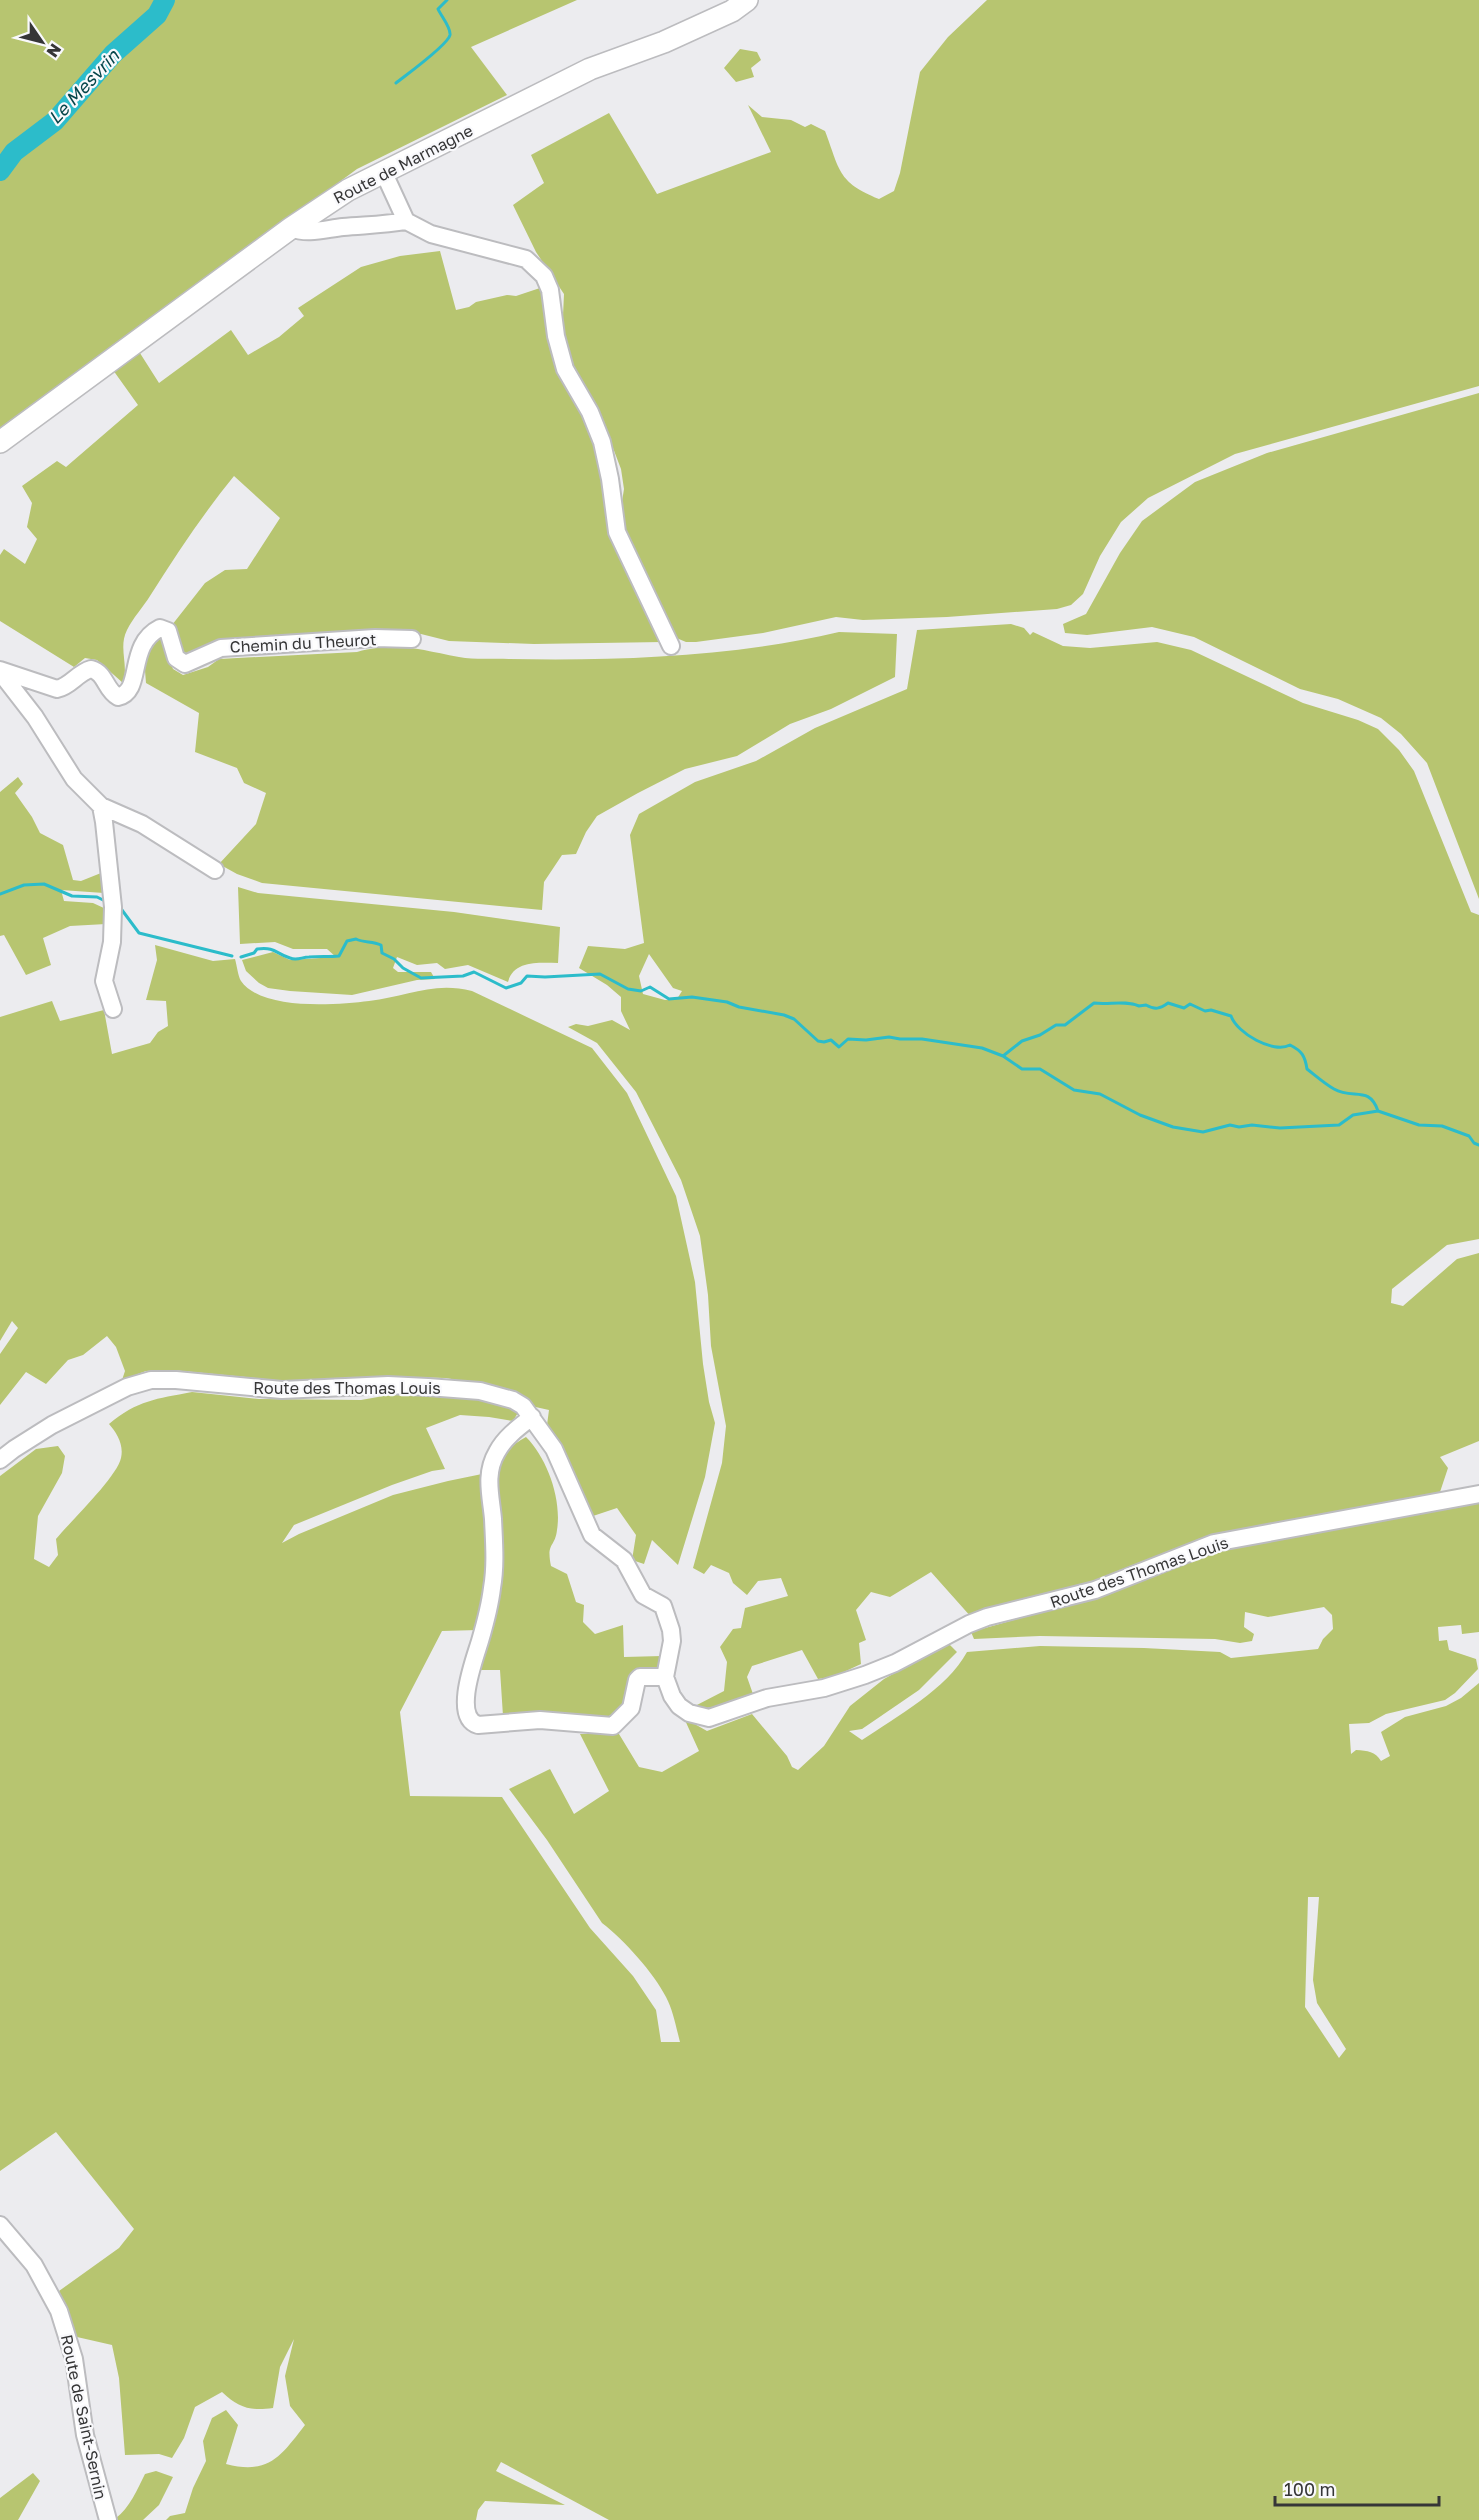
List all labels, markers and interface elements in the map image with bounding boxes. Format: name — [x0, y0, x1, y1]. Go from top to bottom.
north arrow — [12, 12, 72, 72]
text: N — [43, 40, 66, 61]
water label: Le Mesvrin — [43, 44, 124, 128]
street label: Route de Marmagne — [330, 120, 476, 208]
street label: Chemin du Theurot — [229, 629, 377, 657]
street label: Route des Thomas Louis — [253, 1378, 441, 1398]
street label: Route des Thomas Louis — [1047, 1532, 1231, 1612]
street label: Route de Saint-Sernin — [57, 2333, 111, 2501]
scale bar — [1275, 2469, 1438, 2507]
text: 100 m — [1284, 2478, 1335, 2500]

